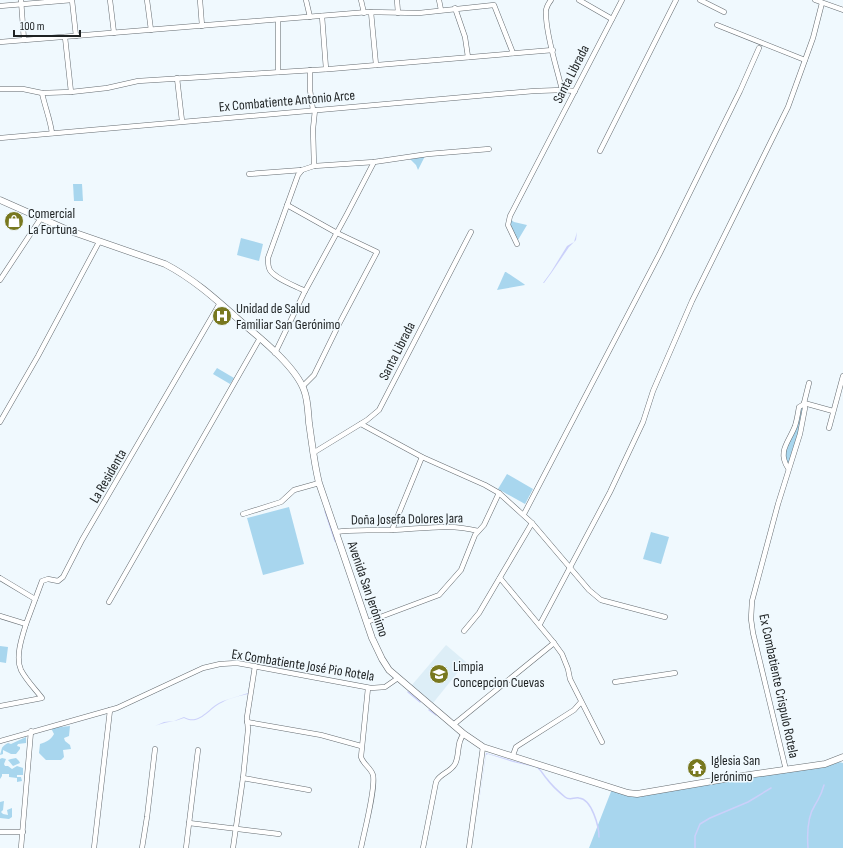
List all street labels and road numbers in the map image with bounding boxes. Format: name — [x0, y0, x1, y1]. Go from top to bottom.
street label: Santa Librada — [549, 42, 593, 106]
street label: Ex Combatiente Antonio Arce — [218, 87, 356, 115]
street label: Santa Librada — [375, 319, 419, 383]
street label: La Residenta — [86, 446, 130, 506]
street label: Doña Josefa Dolores Jara — [351, 510, 463, 528]
street label: Avenida San Jerónimo — [343, 538, 392, 639]
street label: Ex Combatiente Crispulo Rotela — [755, 612, 803, 760]
street label: Ex Combatiente José Pio Rotela — [230, 645, 376, 685]

